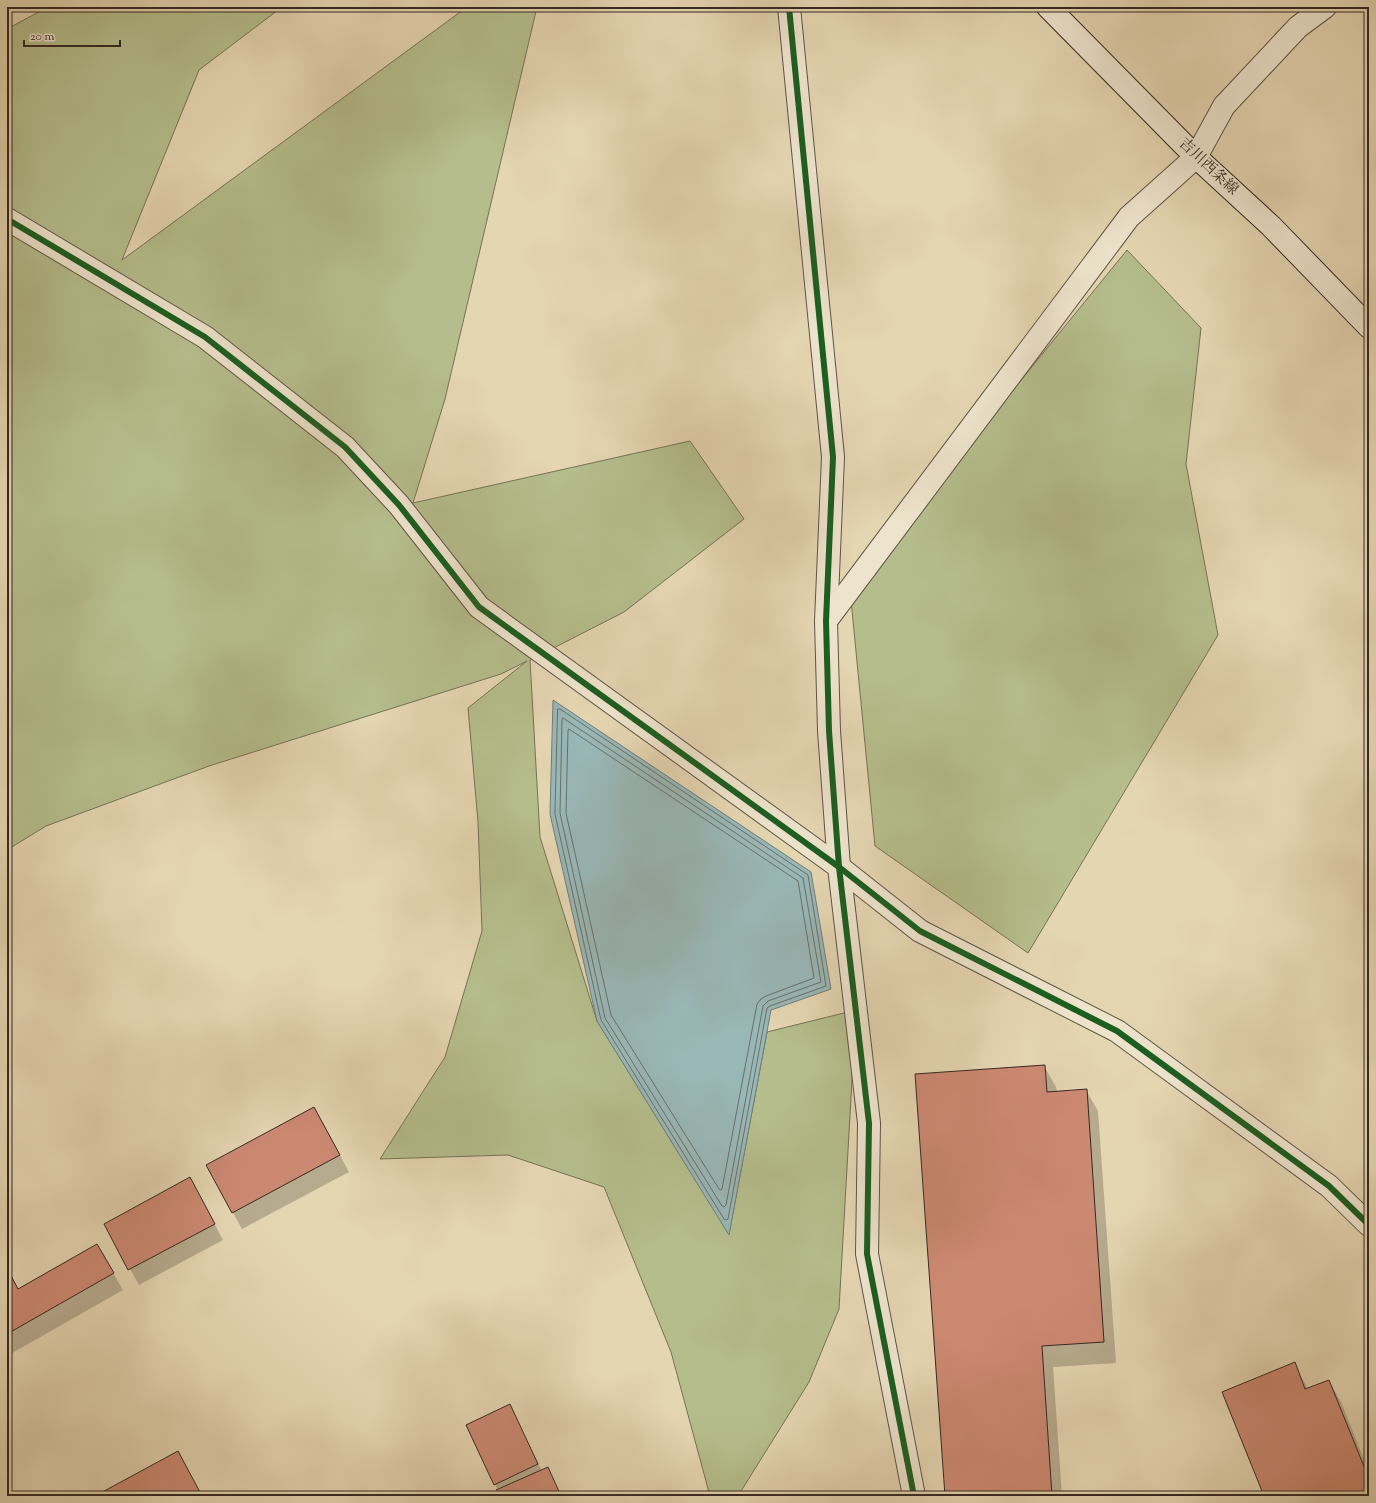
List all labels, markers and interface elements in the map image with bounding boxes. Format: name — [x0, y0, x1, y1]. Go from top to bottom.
scale bar — [24, 22, 120, 48]
text: 20 m — [30, 28, 55, 46]
street label: 吉川西条線 — [1173, 134, 1243, 200]

